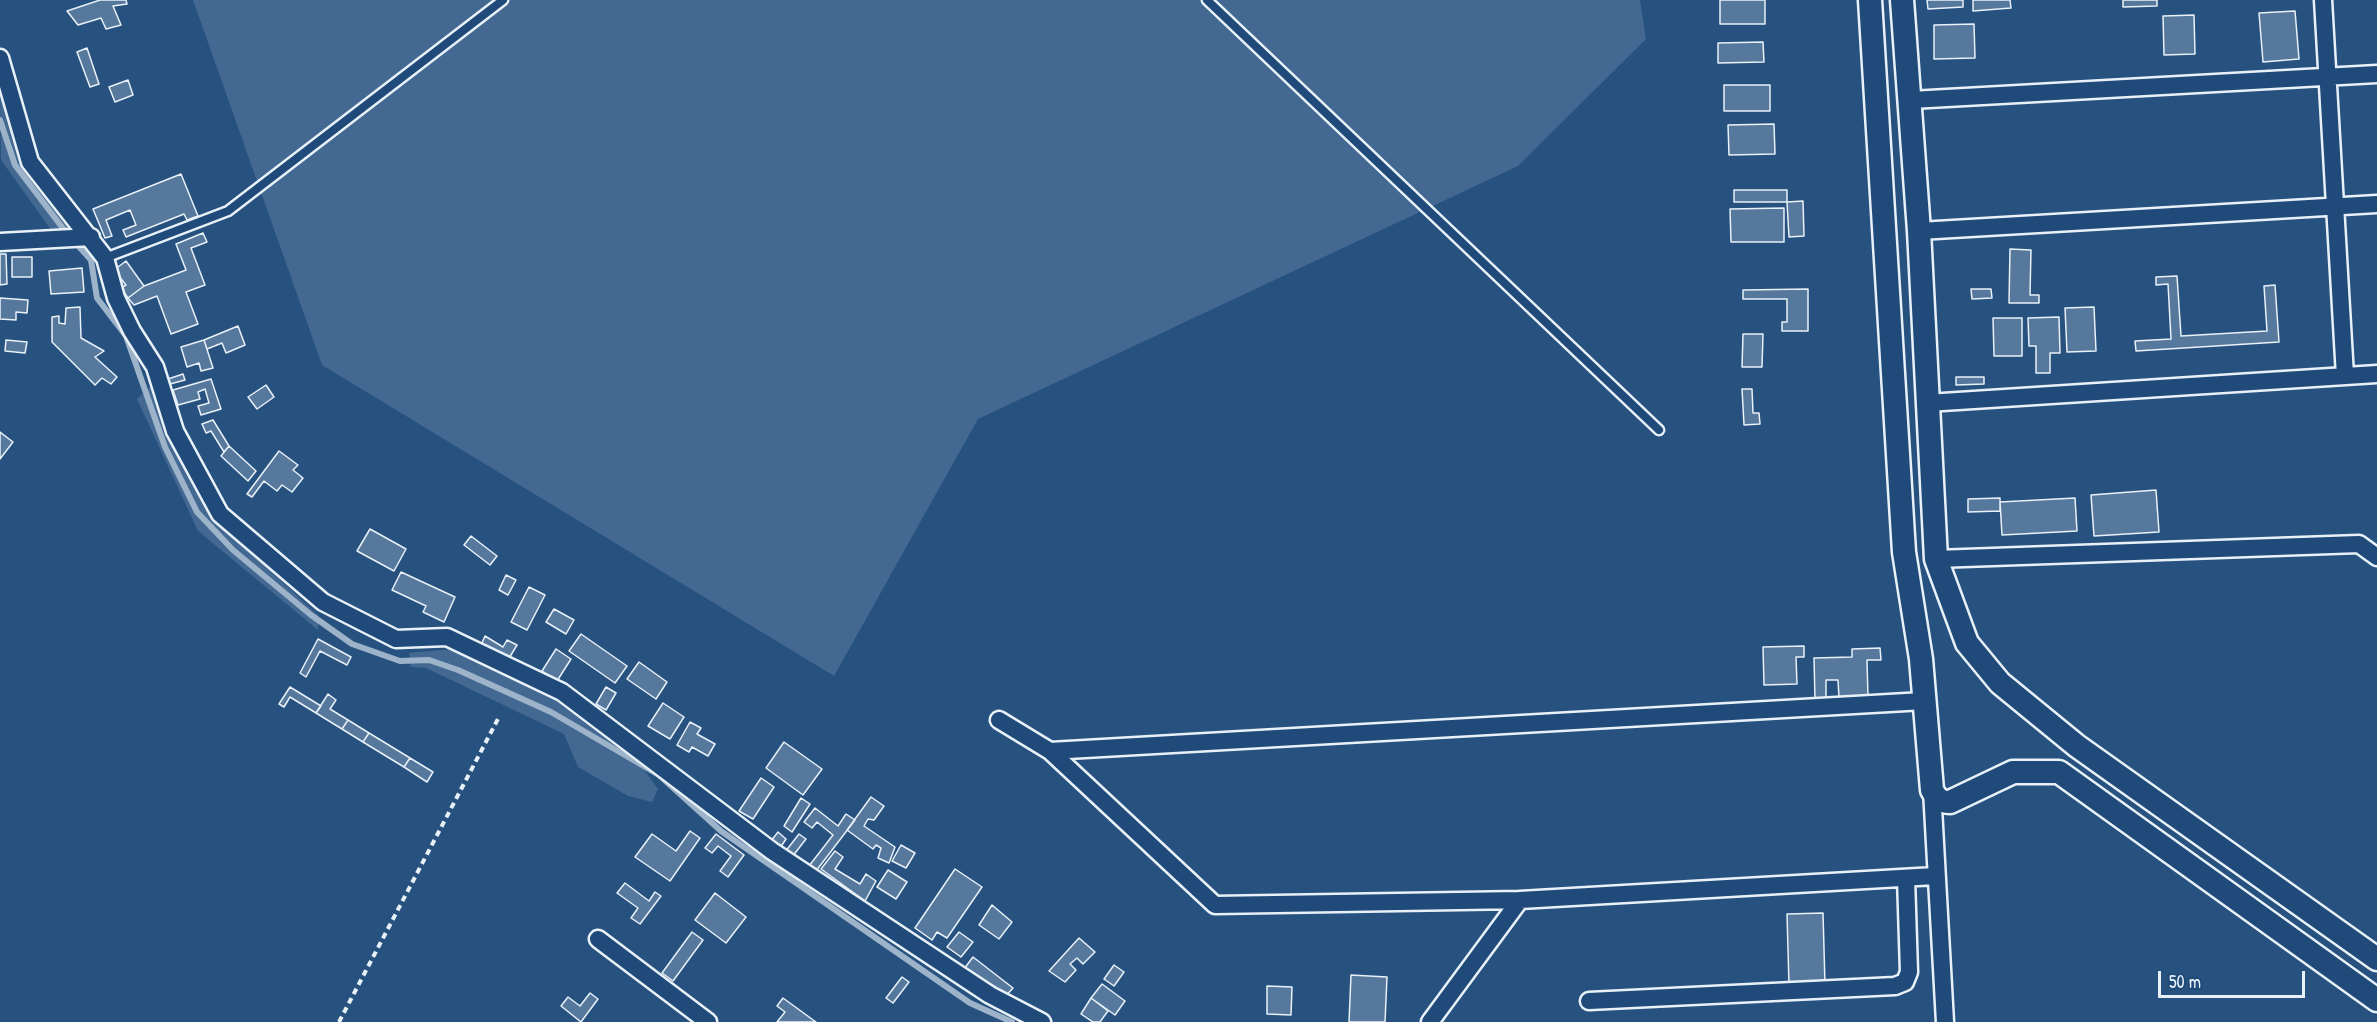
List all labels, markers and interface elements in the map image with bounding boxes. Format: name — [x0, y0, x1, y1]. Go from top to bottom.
scale bar — [2161, 959, 2308, 997]
text: 50 m — [2169, 969, 2201, 994]

